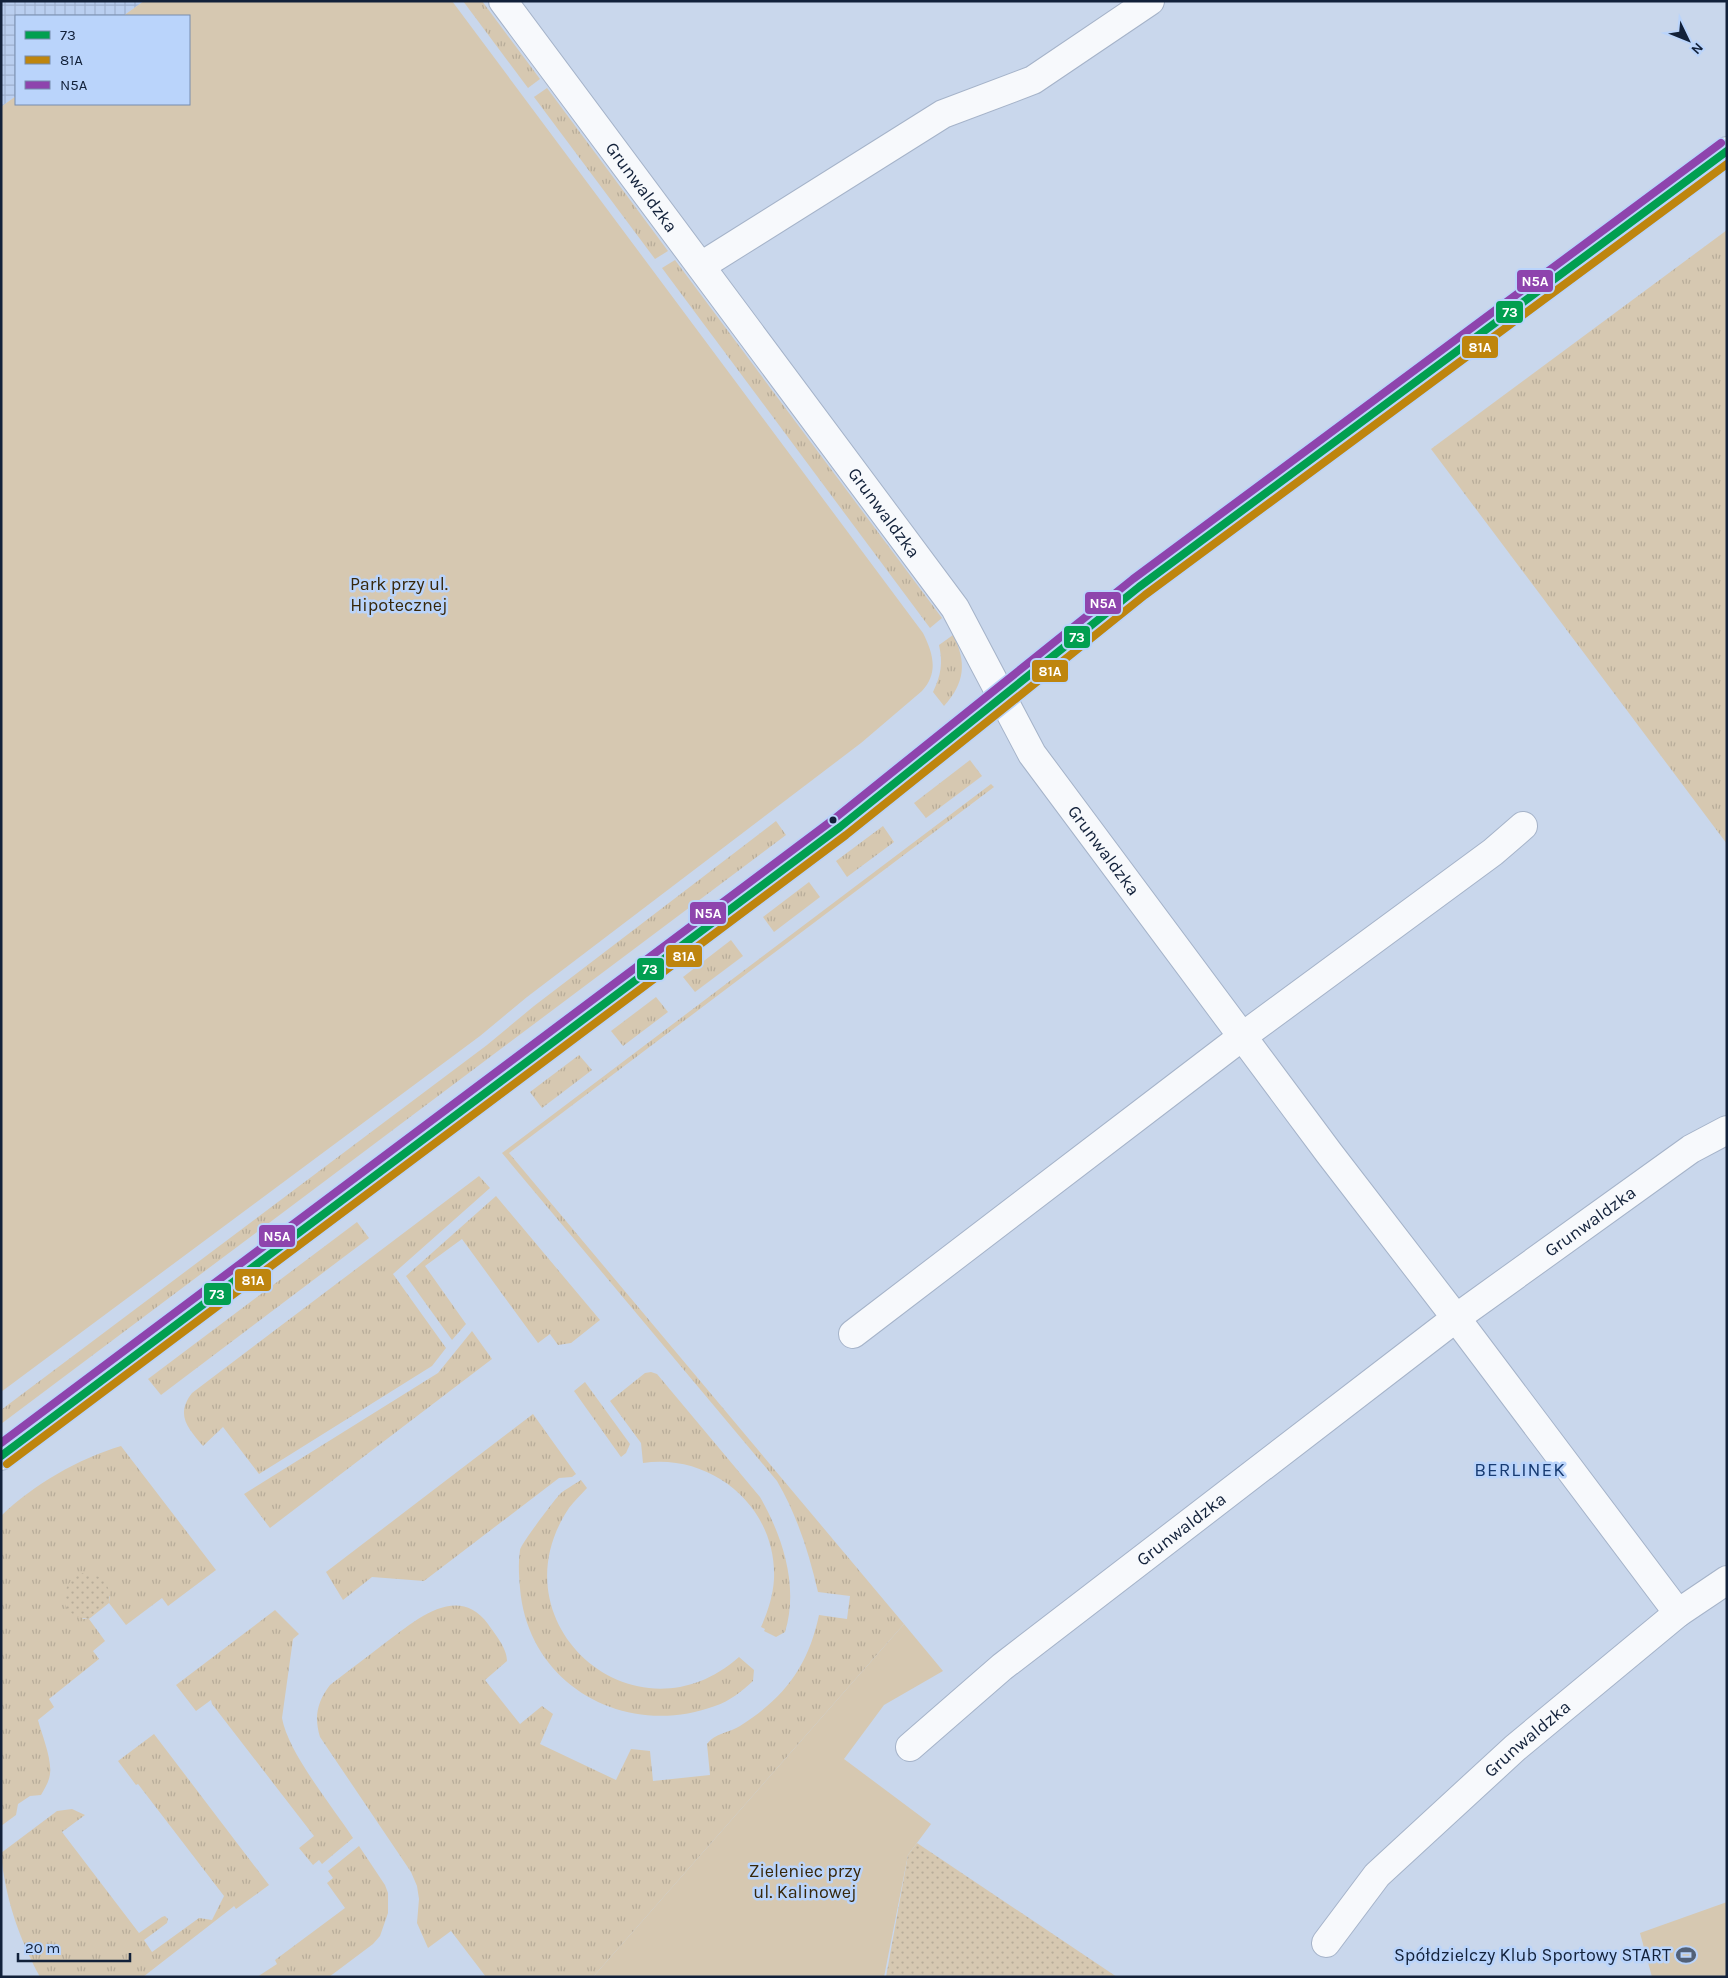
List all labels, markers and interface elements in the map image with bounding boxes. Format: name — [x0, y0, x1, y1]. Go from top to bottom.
legend — [15, 15, 190, 105]
north arrow — [1663, 15, 1713, 65]
text: 73 — [60, 26, 76, 44]
text: N — [1687, 39, 1707, 58]
text: 81A — [60, 51, 83, 69]
text: N5A — [60, 76, 88, 94]
street label: Grunwaldzka — [601, 138, 682, 237]
line badge: N5A — [1516, 269, 1554, 293]
text: N5A — [1522, 273, 1549, 290]
line badge: 73 — [1495, 300, 1524, 324]
text: 73 — [1502, 304, 1518, 321]
line badge: 81A — [1461, 335, 1499, 359]
text: 81A — [1469, 339, 1492, 356]
street label: Grunwaldzka — [843, 463, 925, 562]
park label: Park przy ul. Hipotecznej — [350, 573, 448, 616]
line badge: N5A — [1084, 591, 1122, 615]
text: N5A — [1090, 595, 1117, 612]
line badge: 73 — [1063, 625, 1091, 649]
text: 73 — [1069, 629, 1085, 646]
line badge: 81A — [1031, 659, 1069, 683]
text: 81A — [1039, 663, 1062, 680]
street label: Grunwaldzka — [1063, 801, 1145, 900]
unlabelled marker — [828, 815, 838, 825]
line badge: N5A — [689, 901, 727, 925]
text: N5A — [695, 905, 722, 922]
line badge: 81A — [665, 944, 703, 968]
text: 81A — [673, 948, 696, 965]
line badge: 73 — [636, 957, 665, 981]
text: 73 — [642, 961, 658, 978]
street label: Grunwaldzka — [1540, 1181, 1640, 1262]
line badge: N5A — [258, 1224, 296, 1248]
text: N5A — [264, 1228, 291, 1245]
line badge: 81A — [234, 1268, 272, 1292]
text: 81A — [242, 1272, 265, 1289]
line badge: 73 — [203, 1282, 232, 1306]
text: 73 — [209, 1286, 225, 1303]
district label: BERLINEK — [1474, 1459, 1566, 1481]
street label: Grunwaldzka — [1132, 1488, 1230, 1571]
street label: Grunwaldzka — [1479, 1695, 1575, 1782]
park label: Zieleniec przy ul. Kalinowej — [749, 1860, 862, 1903]
scale bar — [18, 1930, 130, 1962]
text: 20 m — [25, 1939, 60, 1957]
place label: Spółdzielczy Klub Sportowy START — [1394, 1944, 1671, 1966]
sports icon: Spółdzielczy Klub Sportowy START — [1675, 1944, 1697, 1966]

